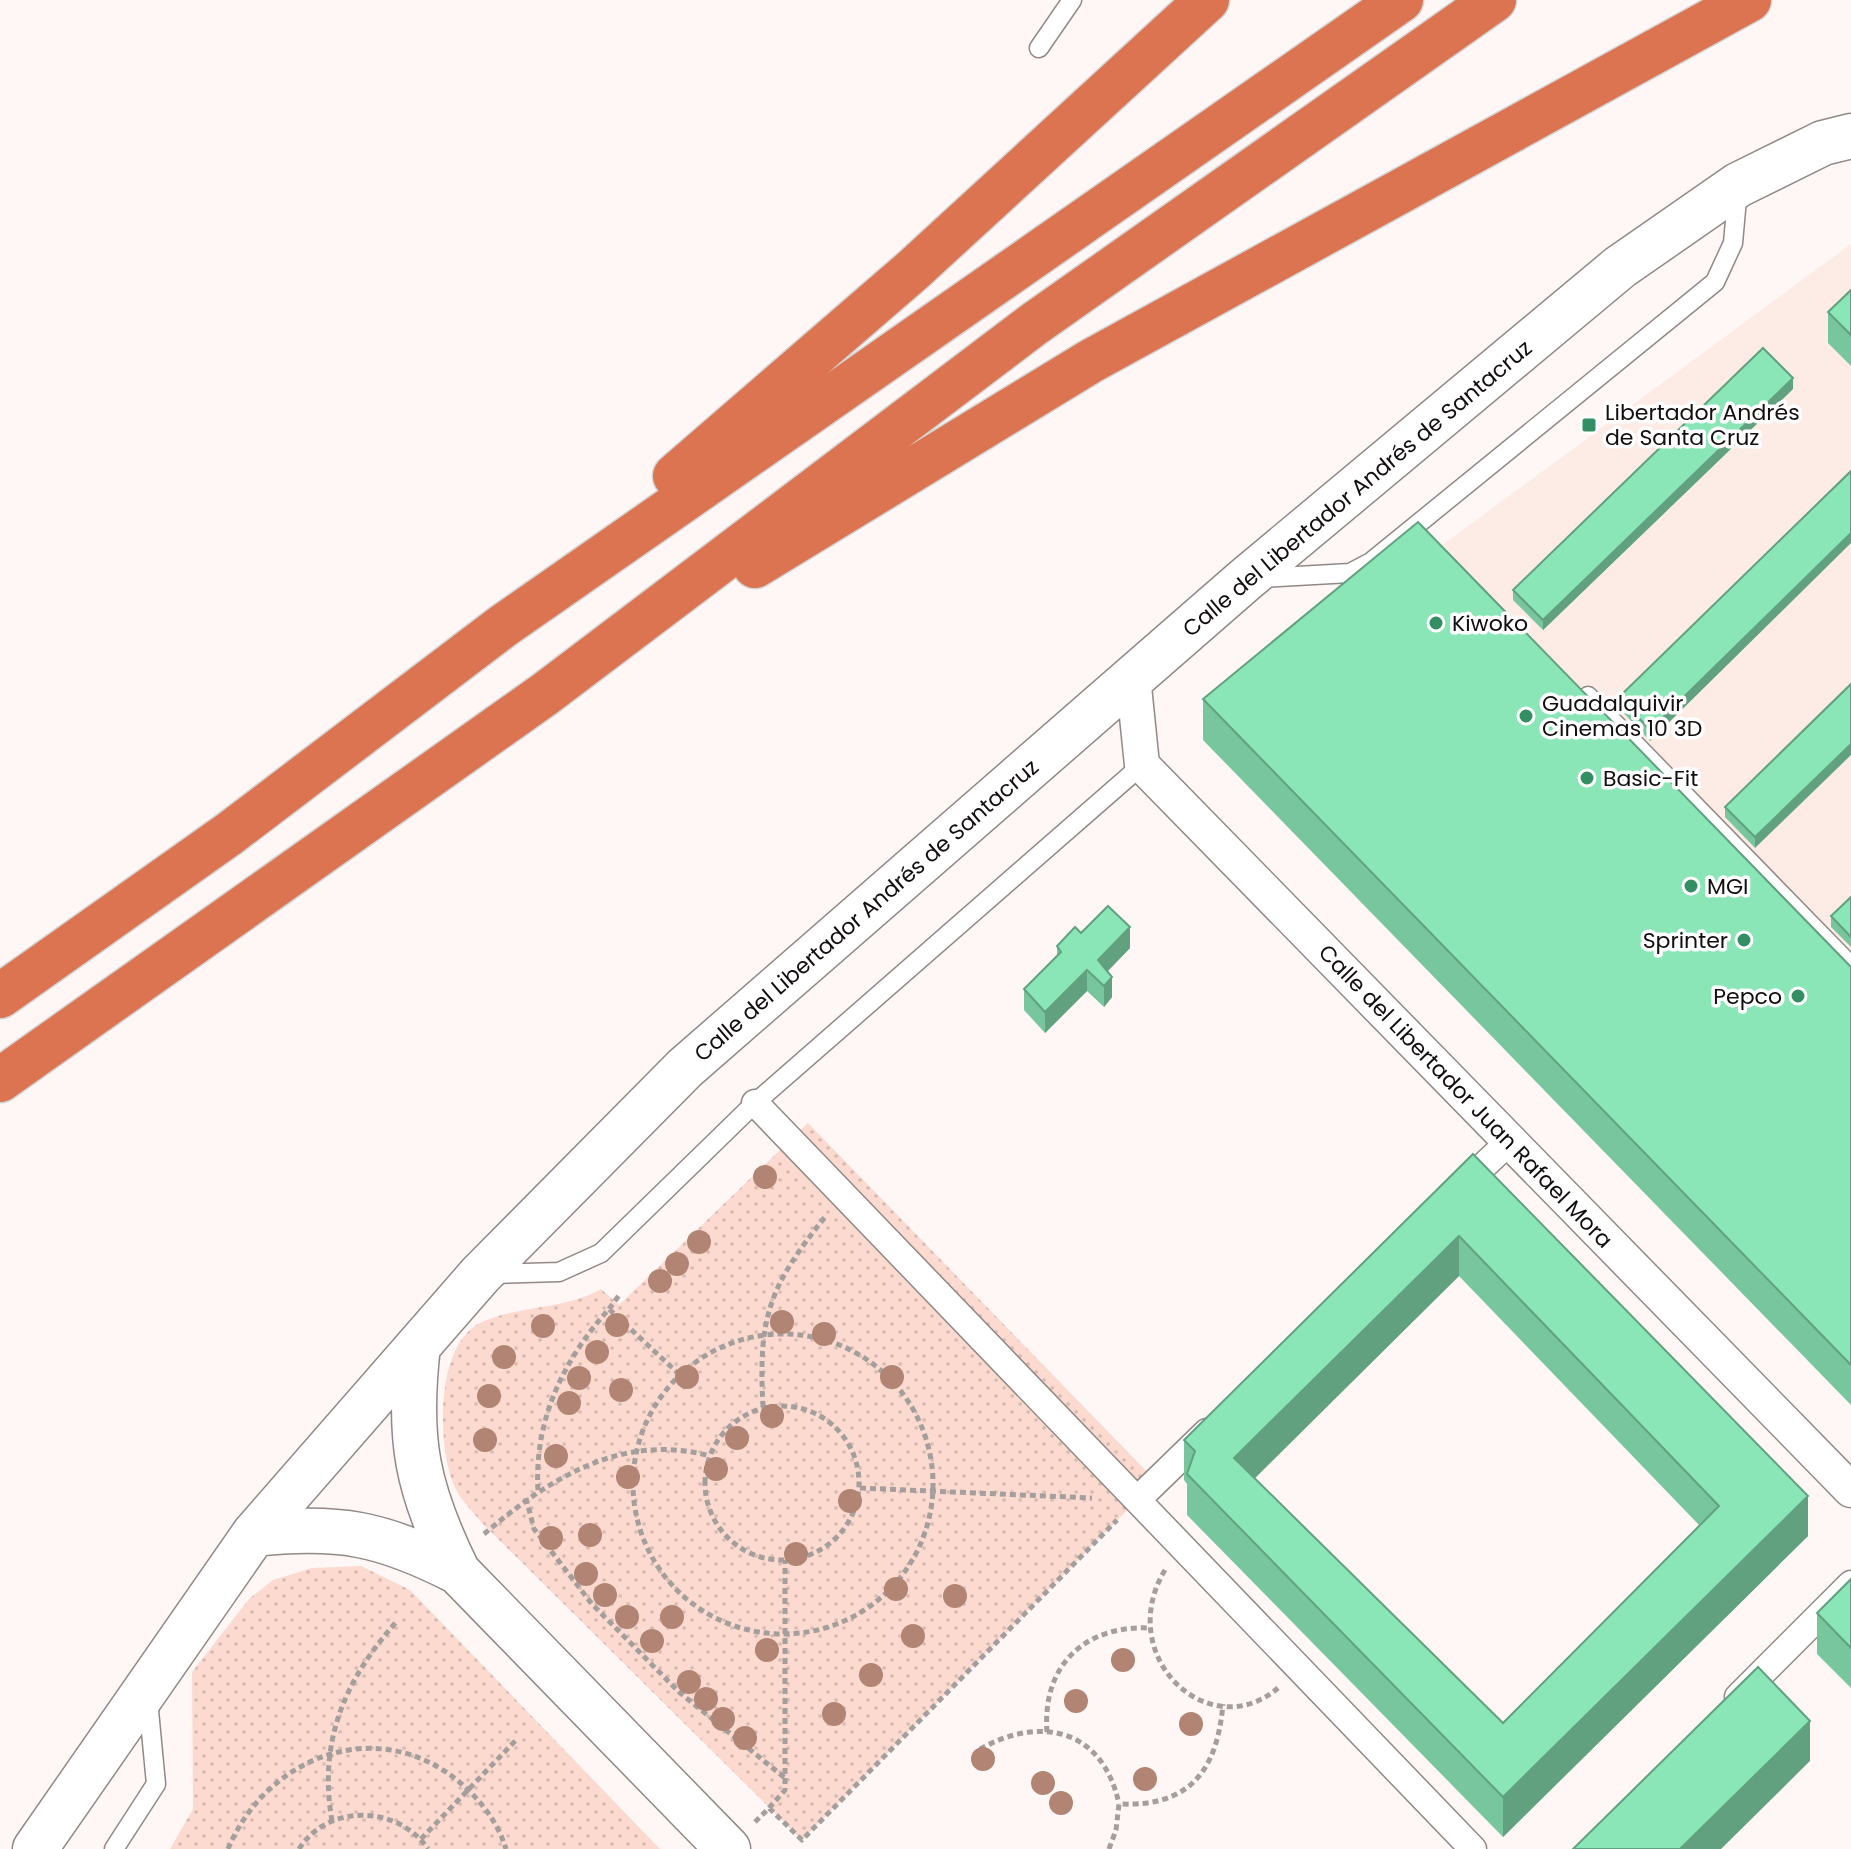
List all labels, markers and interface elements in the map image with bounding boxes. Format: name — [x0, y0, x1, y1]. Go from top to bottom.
street label: Calle del Libertador Andrés de Santacruz — [1176, 333, 1539, 644]
place label: Libertador Andrés de Santa Cruz — [1605, 397, 1800, 453]
marker: Libertador Andrés de Santa Cruz — [1580, 416, 1598, 434]
place label: Kiwoko — [1452, 608, 1528, 639]
marker: Kiwoko — [1427, 614, 1445, 632]
place label: Guadalquivir Cinemas 10 3D — [1542, 688, 1702, 744]
marker: Guadalquivir Cinemas 10 3D — [1517, 707, 1535, 725]
street label: Calle del Libertador Andrés de Santacruz — [687, 752, 1045, 1069]
place label: Basic-Fit — [1603, 763, 1698, 794]
marker: Basic-Fit — [1578, 769, 1596, 787]
place label: MGI — [1707, 871, 1748, 902]
marker: MGI — [1682, 877, 1700, 895]
place label: Sprinter — [1643, 925, 1728, 956]
marker: Sprinter — [1735, 931, 1753, 949]
street label: Calle del Libertador Juan Rafael Mora — [1312, 938, 1620, 1255]
place label: Pepco — [1713, 981, 1782, 1012]
marker: Pepco — [1789, 987, 1807, 1005]

